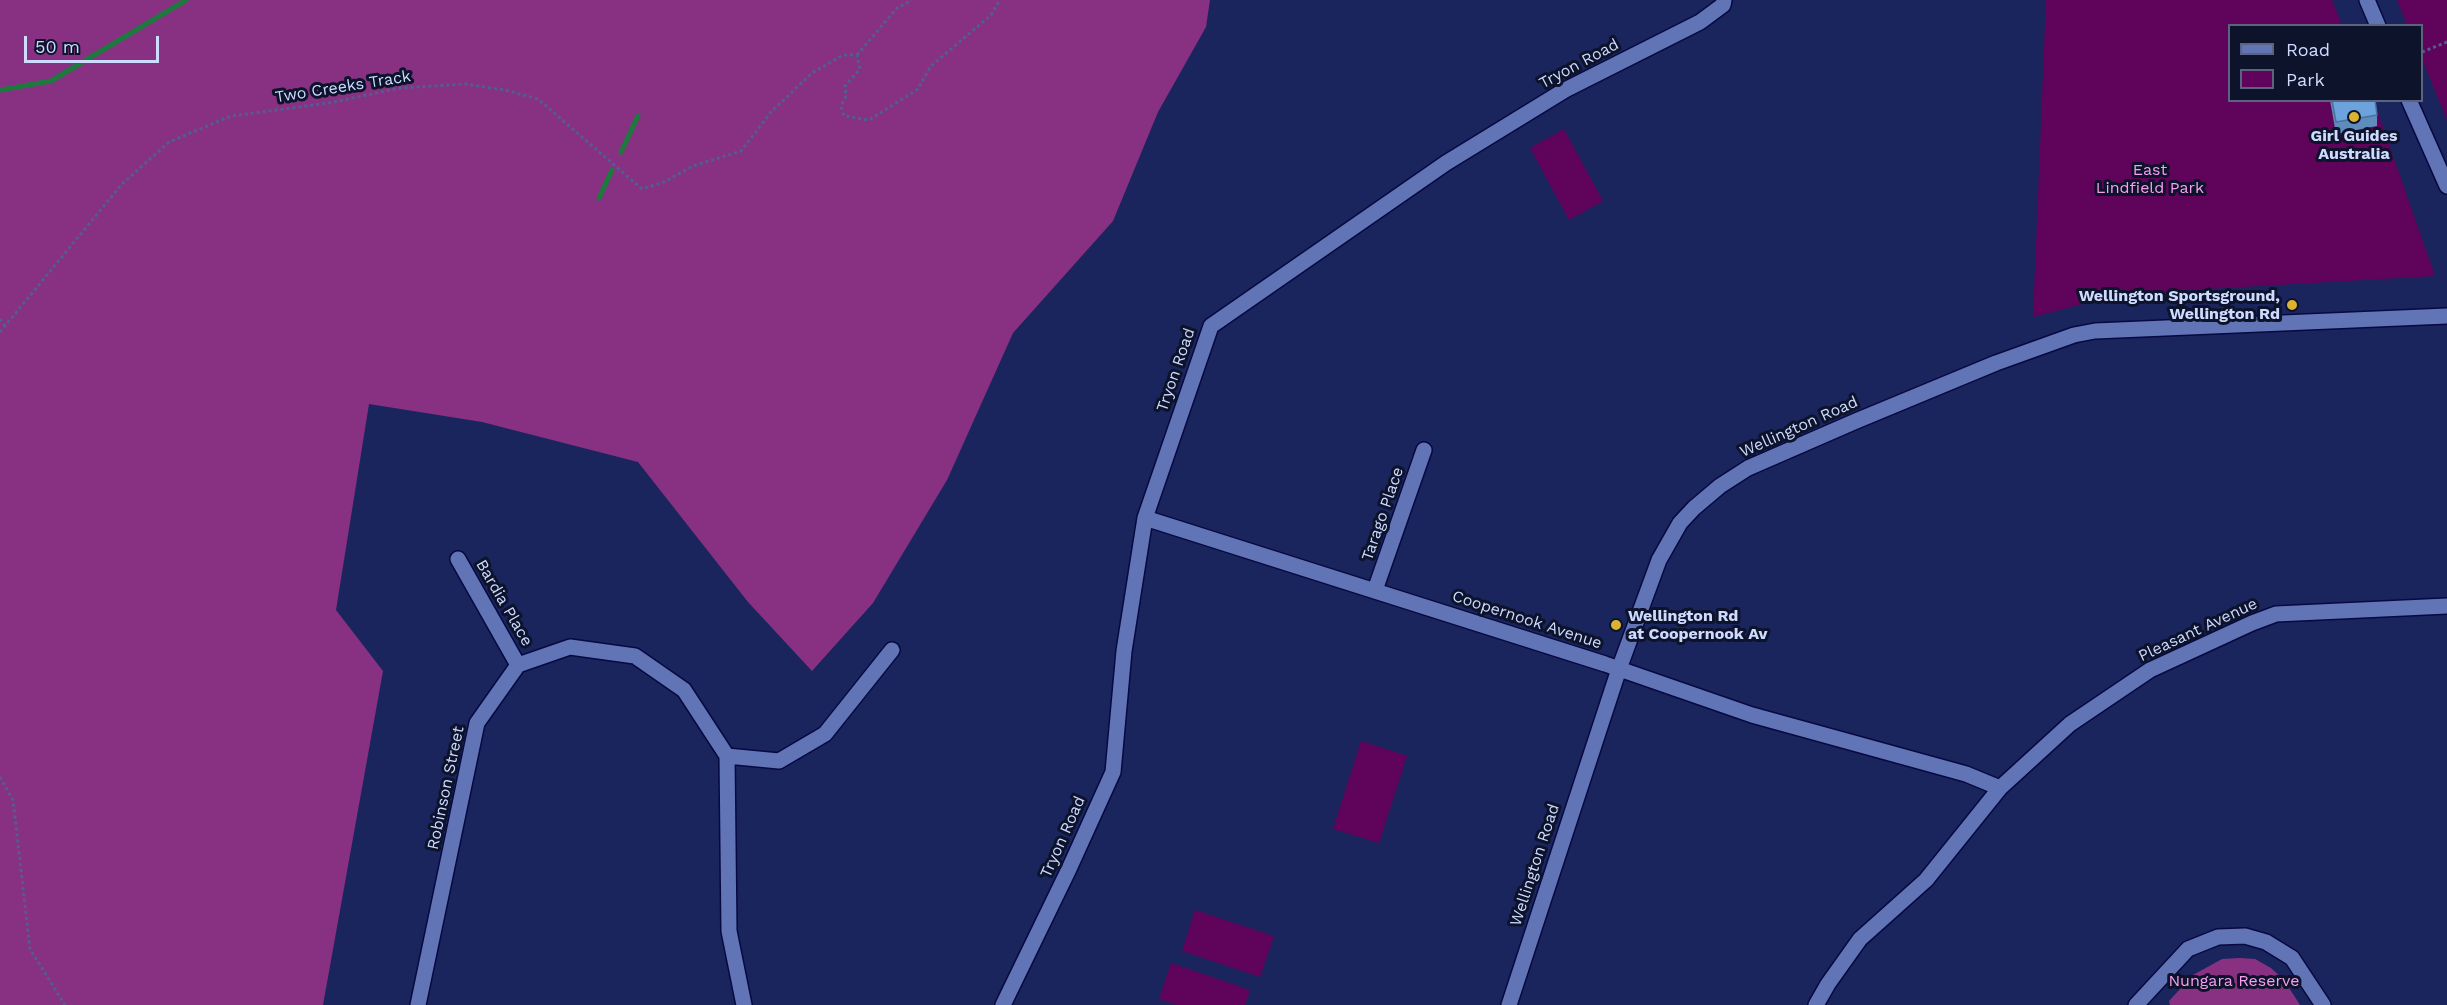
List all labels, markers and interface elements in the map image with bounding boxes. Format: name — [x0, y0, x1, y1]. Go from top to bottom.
scale bar — [27, 24, 162, 62]
legend — [2228, 24, 2423, 102]
street label: Tryon Road — [1536, 35, 1622, 93]
text: 50 m — [35, 36, 80, 57]
text: Road — [2286, 39, 2330, 60]
street label: Two Creeks Track — [274, 67, 412, 107]
text: Park — [2286, 69, 2325, 90]
marker: Girl Guides Australia — [2347, 110, 2361, 124]
place label: Girl Guides Australia — [2311, 126, 2397, 164]
park label: East Lindfield Park — [2096, 160, 2204, 198]
place label: Wellington Sportsground, Wellington Rd — [2079, 286, 2280, 324]
marker: Wellington Sportsground, Wellington Rd — [2285, 298, 2299, 312]
street label: Tryon Road — [1153, 326, 1199, 414]
street label: Wellington Road — [1737, 392, 1861, 462]
street label: Tarago Place — [1358, 465, 1408, 563]
street label: Bardia Place — [472, 556, 536, 650]
street label: Coopernook Avenue — [1450, 587, 1604, 653]
street label: Pleasant Avenue — [2135, 594, 2261, 666]
place label: Wellington Rd at Coopernook Av — [1628, 606, 1767, 644]
marker: Wellington Rd at Coopernook Av — [1609, 618, 1623, 632]
street label: Robinson Street — [424, 725, 468, 851]
street label: Tryon Road — [1036, 793, 1090, 881]
street label: Wellington Road — [1506, 802, 1564, 928]
park label: Nungara Reserve — [2168, 971, 2300, 991]

